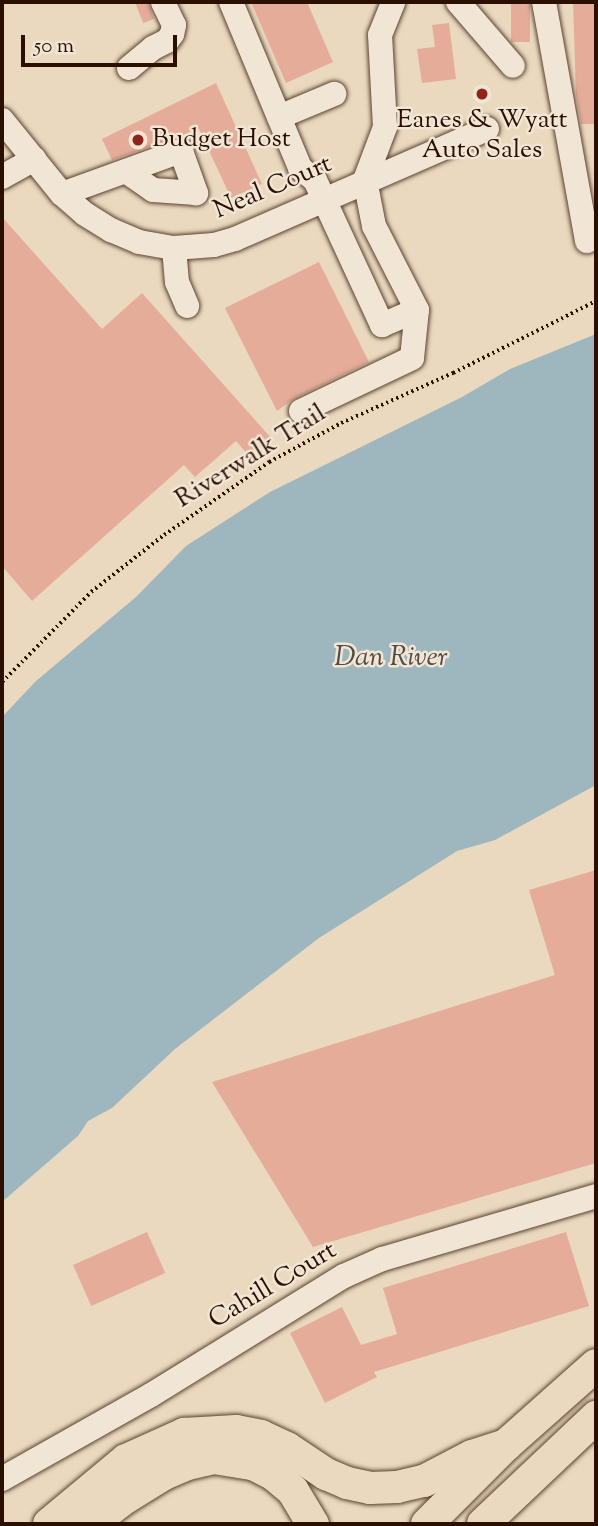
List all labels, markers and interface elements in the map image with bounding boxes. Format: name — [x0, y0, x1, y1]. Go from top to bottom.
scale bar — [24, 21, 180, 65]
text: 50 m — [34, 32, 74, 62]
marker: Eanes & Wyatt Auto Sales — [474, 86, 490, 102]
place label: Eanes & Wyatt Auto Sales — [397, 105, 567, 166]
place label: Budget Host — [152, 124, 291, 156]
marker: Budget Host — [130, 132, 146, 148]
street label: Neal Court — [209, 149, 337, 227]
street label: Riverwalk Trail — [170, 398, 332, 516]
water label: Dan River — [334, 641, 448, 675]
street label: Cahill Court — [204, 1236, 342, 1336]

